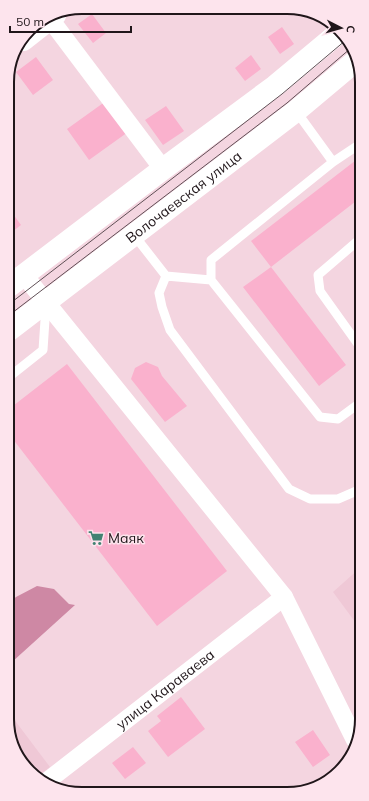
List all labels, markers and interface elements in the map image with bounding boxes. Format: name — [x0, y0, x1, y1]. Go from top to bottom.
scale bar — [10, 8, 131, 34]
north arrow — [321, 8, 361, 48]
text: 50 m — [16, 14, 44, 29]
text: С — [344, 25, 358, 34]
street label: Волочаевская улица — [122, 147, 245, 247]
supermarket icon: Маяк — [87, 529, 105, 547]
place label: Маяк — [108, 529, 144, 547]
street label: улица Караваева — [112, 645, 218, 733]

